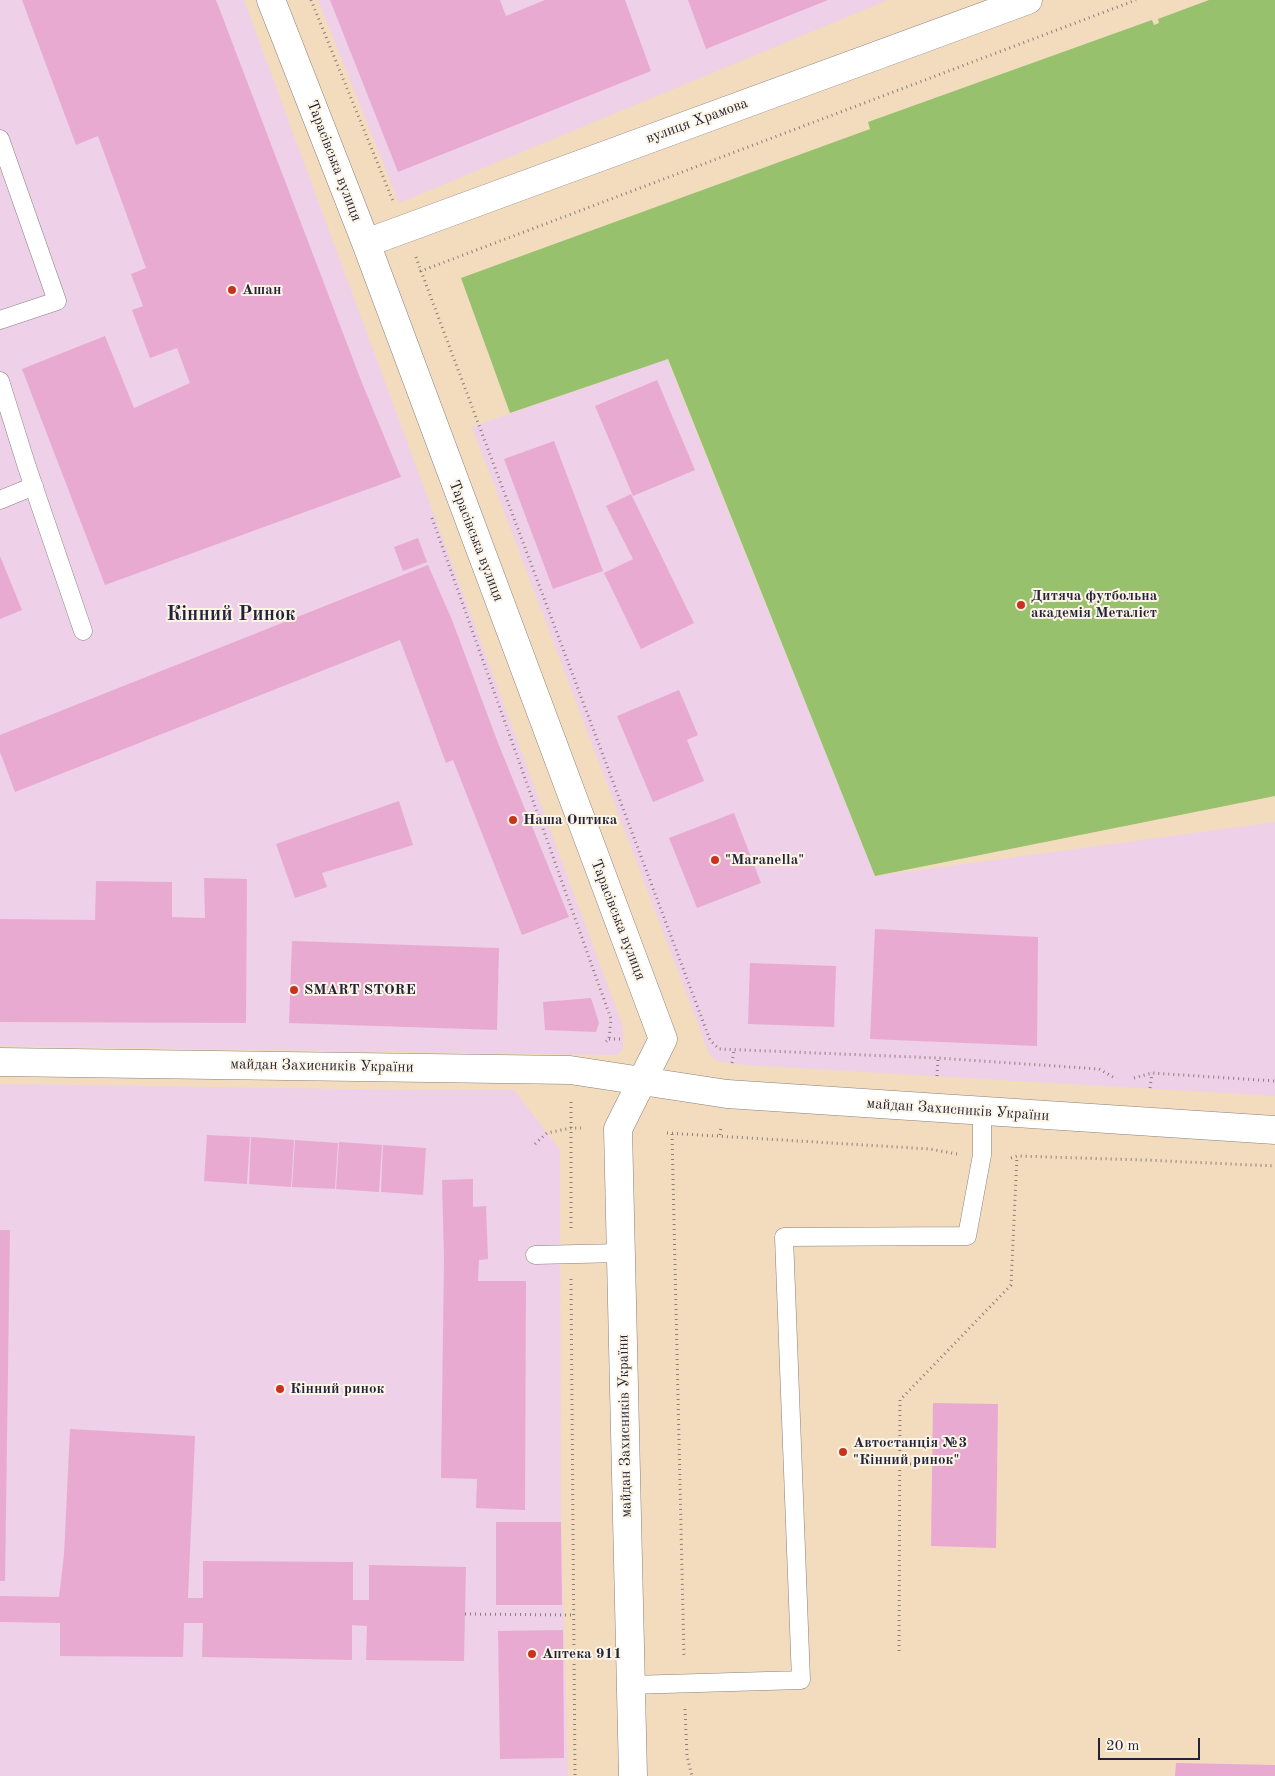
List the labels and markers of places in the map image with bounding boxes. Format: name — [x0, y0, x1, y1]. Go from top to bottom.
place label: Ашан — [242, 281, 281, 299]
marker: Ашан — [226, 284, 238, 296]
place label: Дитяча футбольна академія Металіст — [1031, 587, 1157, 622]
marker: Дитяча футбольна академія Металіст — [1015, 599, 1027, 611]
place label: Наша Оптика — [523, 811, 617, 829]
marker: Наша Оптика — [507, 814, 519, 826]
place label: "Maranella" — [725, 851, 804, 869]
marker: "Maranella" — [709, 854, 721, 866]
place label: SMART STORE — [304, 981, 416, 999]
marker: SMART STORE — [288, 984, 300, 996]
place label: Кінний ринок — [290, 1380, 384, 1398]
marker: Кінний ринок — [274, 1383, 286, 1395]
place label: Автостанція №3 "Кінний ринок" — [853, 1434, 967, 1469]
marker: Автостанція №3 "Кінний ринок" — [837, 1446, 849, 1458]
place label: Аптека 911 — [542, 1645, 622, 1663]
marker: Аптека 911 — [526, 1648, 538, 1660]

